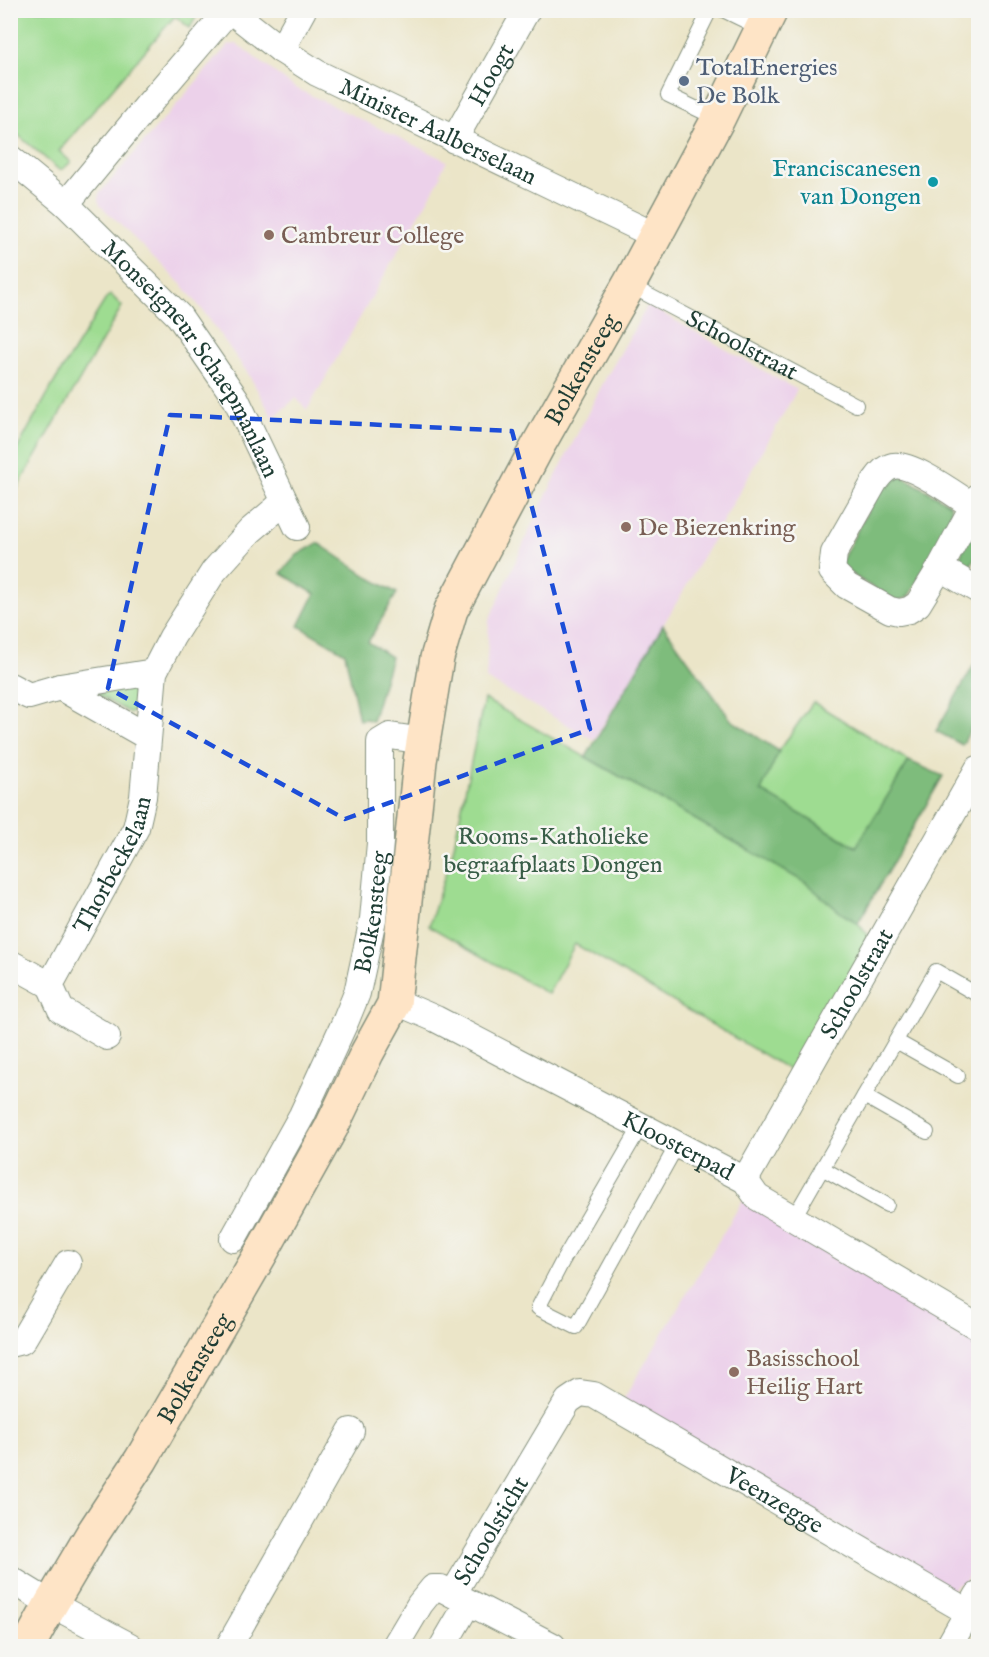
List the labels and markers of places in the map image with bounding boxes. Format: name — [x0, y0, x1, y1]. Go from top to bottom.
place label: TotalEnergies De Bolk — [696, 53, 837, 112]
marker: TotalEnergies De Bolk — [677, 74, 691, 88]
place label: Franciscanesen van Dongen — [772, 154, 921, 213]
marker: Franciscanesen van Dongen — [926, 175, 940, 189]
place label: Cambreur College — [281, 221, 464, 252]
marker: Cambreur College — [262, 228, 276, 242]
place label: De Biezenkring — [638, 513, 797, 544]
marker: De Biezenkring — [619, 520, 633, 534]
place label: Basisschool Heilig Hart — [746, 1344, 863, 1403]
marker: Basisschool Heilig Hart — [727, 1365, 741, 1379]

